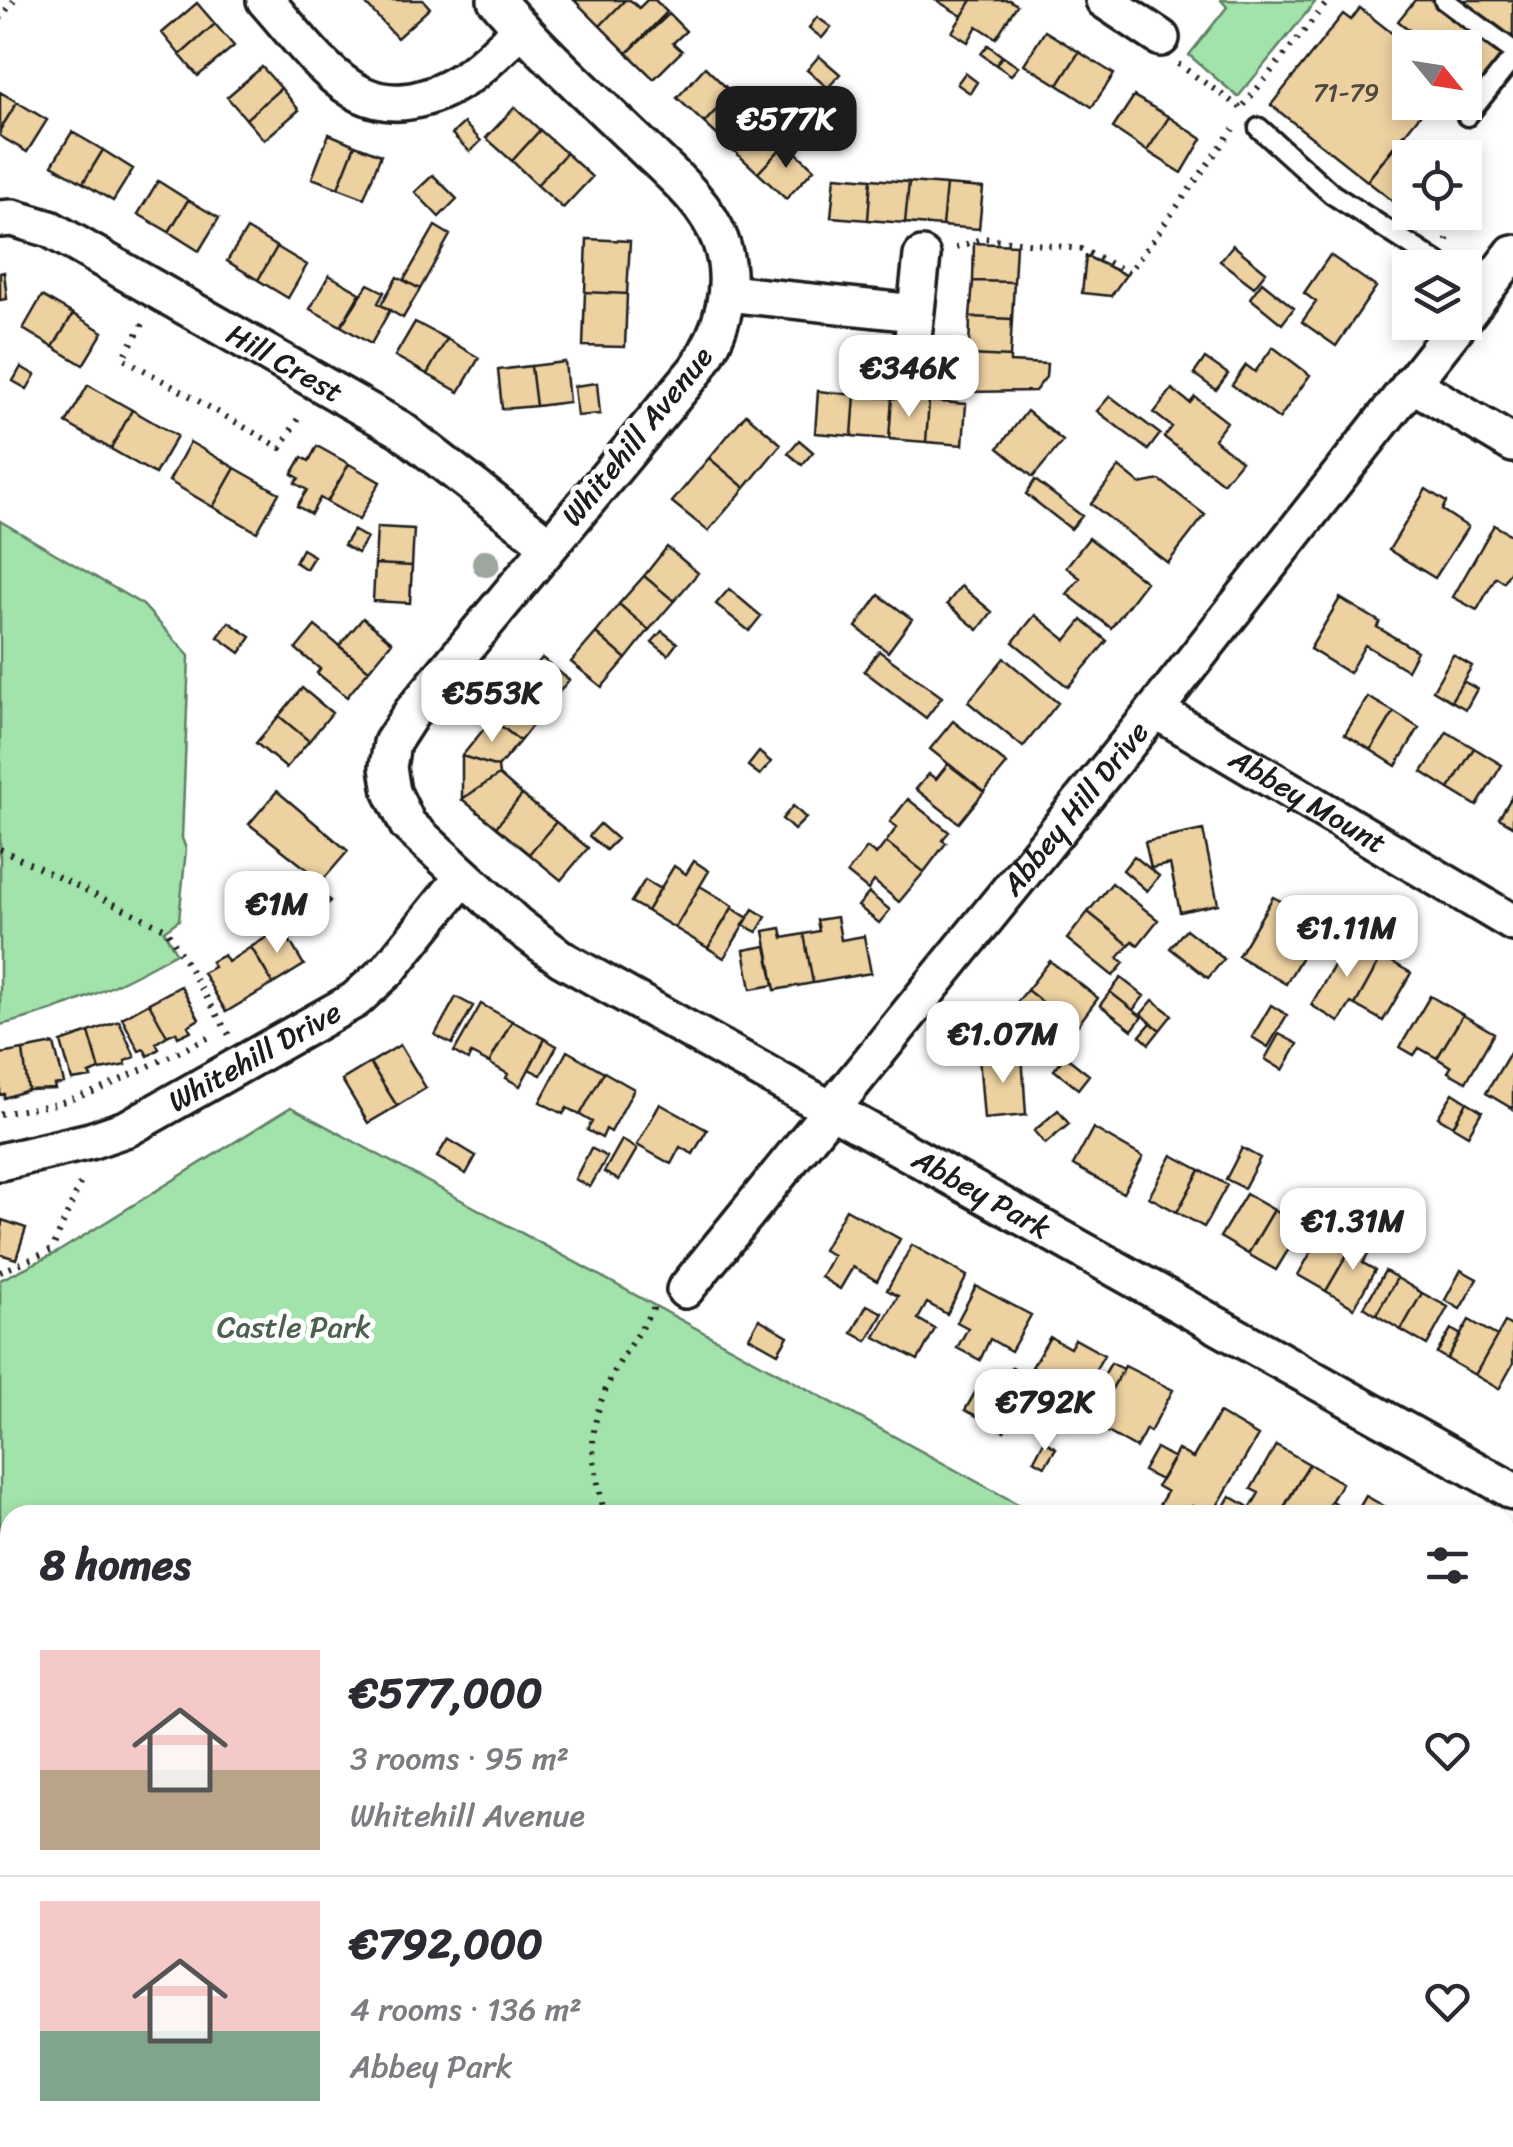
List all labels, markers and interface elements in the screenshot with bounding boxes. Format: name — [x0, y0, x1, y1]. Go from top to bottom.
north arrow — [1392, 30, 1482, 120]
map controls — [1392, 30, 1482, 340]
house number: 71-79 — [1313, 70, 1379, 115]
pin: €577K — [716, 86, 856, 171]
text: €577K — [738, 90, 834, 147]
button: locate — [1392, 140, 1482, 230]
button: layers — [1392, 250, 1482, 340]
street label: Hill Crest — [216, 308, 354, 418]
street label: Whitehill Avenue — [547, 333, 727, 539]
pin: €346K — [839, 335, 979, 420]
text: €346K — [861, 339, 957, 396]
pin: €553K — [422, 660, 562, 745]
text: €553K — [443, 664, 541, 721]
street label: Abbey Hill Drive — [987, 708, 1163, 909]
street label: Abbey Mount — [1218, 732, 1397, 869]
pin: €1M — [229, 871, 325, 956]
text: €1M — [246, 875, 308, 932]
pin: €1.11M — [1266, 895, 1428, 980]
text: €1.11M — [1298, 899, 1396, 956]
street label: Whitehill Drive — [158, 986, 352, 1127]
pin: €1.07M — [922, 1001, 1084, 1086]
text: €1.07M — [948, 1005, 1058, 1062]
street label: Abbey Park — [901, 1132, 1061, 1254]
pin: €1.31M — [1272, 1188, 1434, 1273]
text: €1.31M — [1302, 1192, 1404, 1249]
park label: Castle Park — [217, 1300, 371, 1354]
pin: €792K — [975, 1369, 1115, 1454]
text: €792K — [996, 1373, 1094, 1430]
text: 8 homes — [40, 1528, 191, 1602]
icon: filters — [1420, 1538, 1475, 1593]
text: €577,000 — [350, 1656, 542, 1730]
icon: home — [120, 1690, 240, 1810]
icon: heart — [1420, 1723, 1475, 1778]
text: 3 rooms · 95 m² — [350, 1730, 569, 1787]
text: Whitehill Avenue — [350, 1787, 585, 1844]
text: €792,000 — [350, 1907, 543, 1981]
icon: home — [120, 1941, 240, 2061]
icon: heart — [1420, 1974, 1475, 2029]
text: 4 rooms · 136 m² — [350, 1981, 582, 2038]
text: Abbey Park — [350, 2038, 512, 2095]

